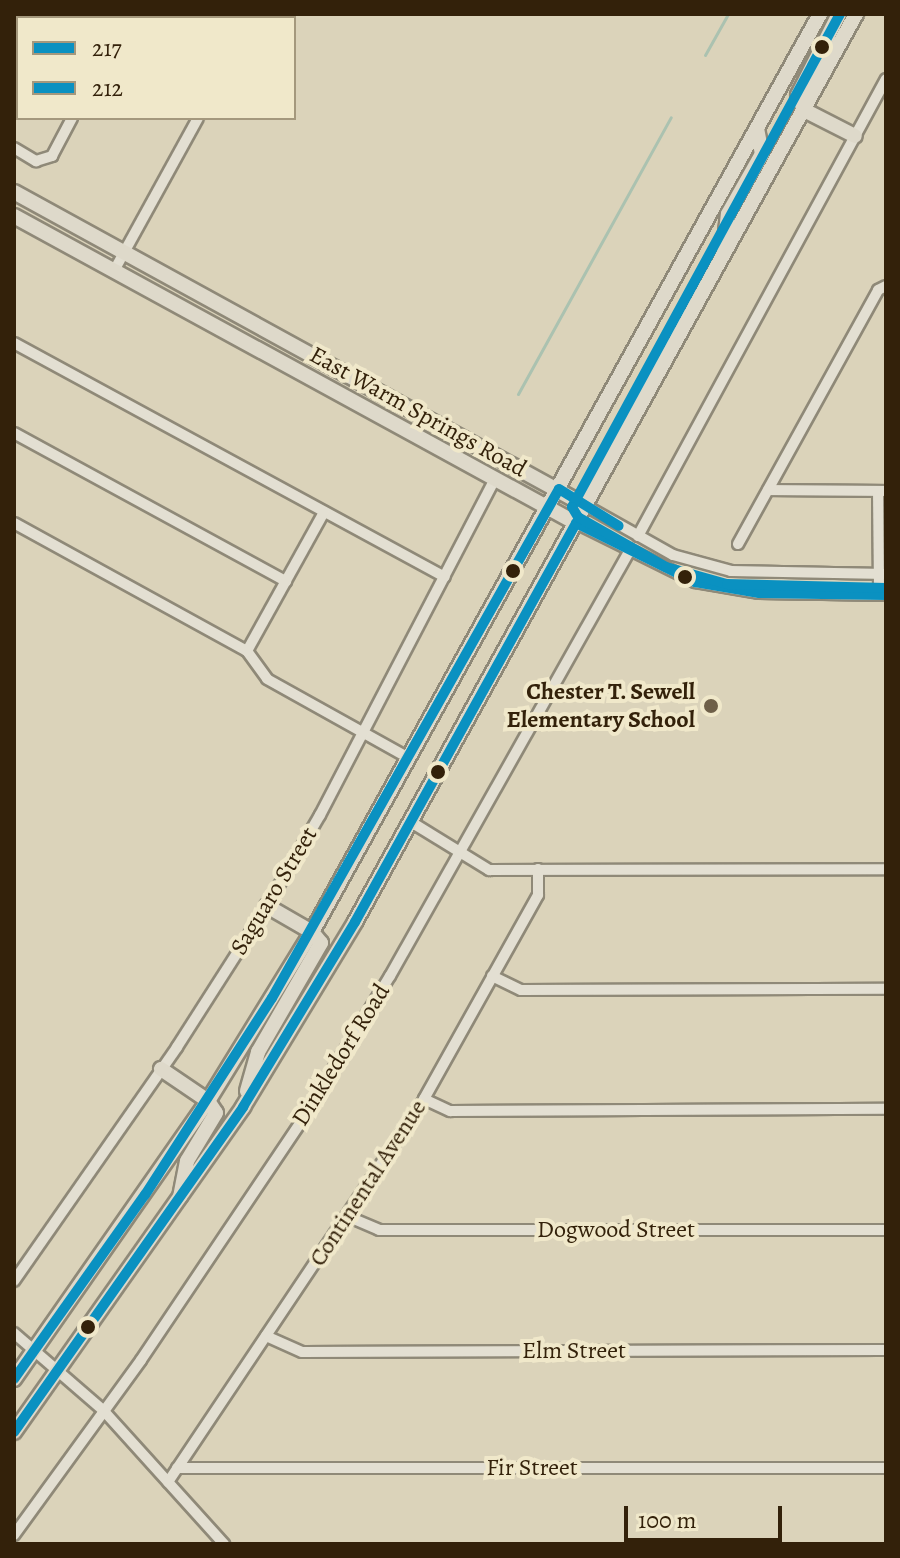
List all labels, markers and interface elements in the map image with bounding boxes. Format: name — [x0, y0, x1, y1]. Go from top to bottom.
legend — [16, 16, 296, 120]
text: 217 — [92, 32, 122, 64]
unlabelled marker — [814, 39, 830, 55]
text: 212 — [92, 72, 123, 104]
street label: East Warm Springs Road — [304, 340, 532, 484]
unlabelled marker — [505, 563, 521, 579]
unlabelled marker — [677, 569, 693, 585]
place label: Chester T. Sewell Elementary School — [507, 678, 695, 734]
marker: Chester T. Sewell Elementary School — [702, 697, 720, 715]
unlabelled marker — [430, 764, 446, 780]
street label: Saguaro Street — [224, 822, 324, 960]
street label: Dinkledorf Road — [286, 979, 396, 1131]
street label: Continental Avenue — [303, 1094, 433, 1272]
street label: Dogwood Street — [537, 1216, 695, 1244]
unlabelled marker — [80, 1319, 96, 1335]
street label: Elm Street — [522, 1337, 626, 1365]
street label: Fir Street — [486, 1454, 578, 1482]
scale bar — [628, 1490, 786, 1540]
text: 100 m — [638, 1504, 697, 1536]

